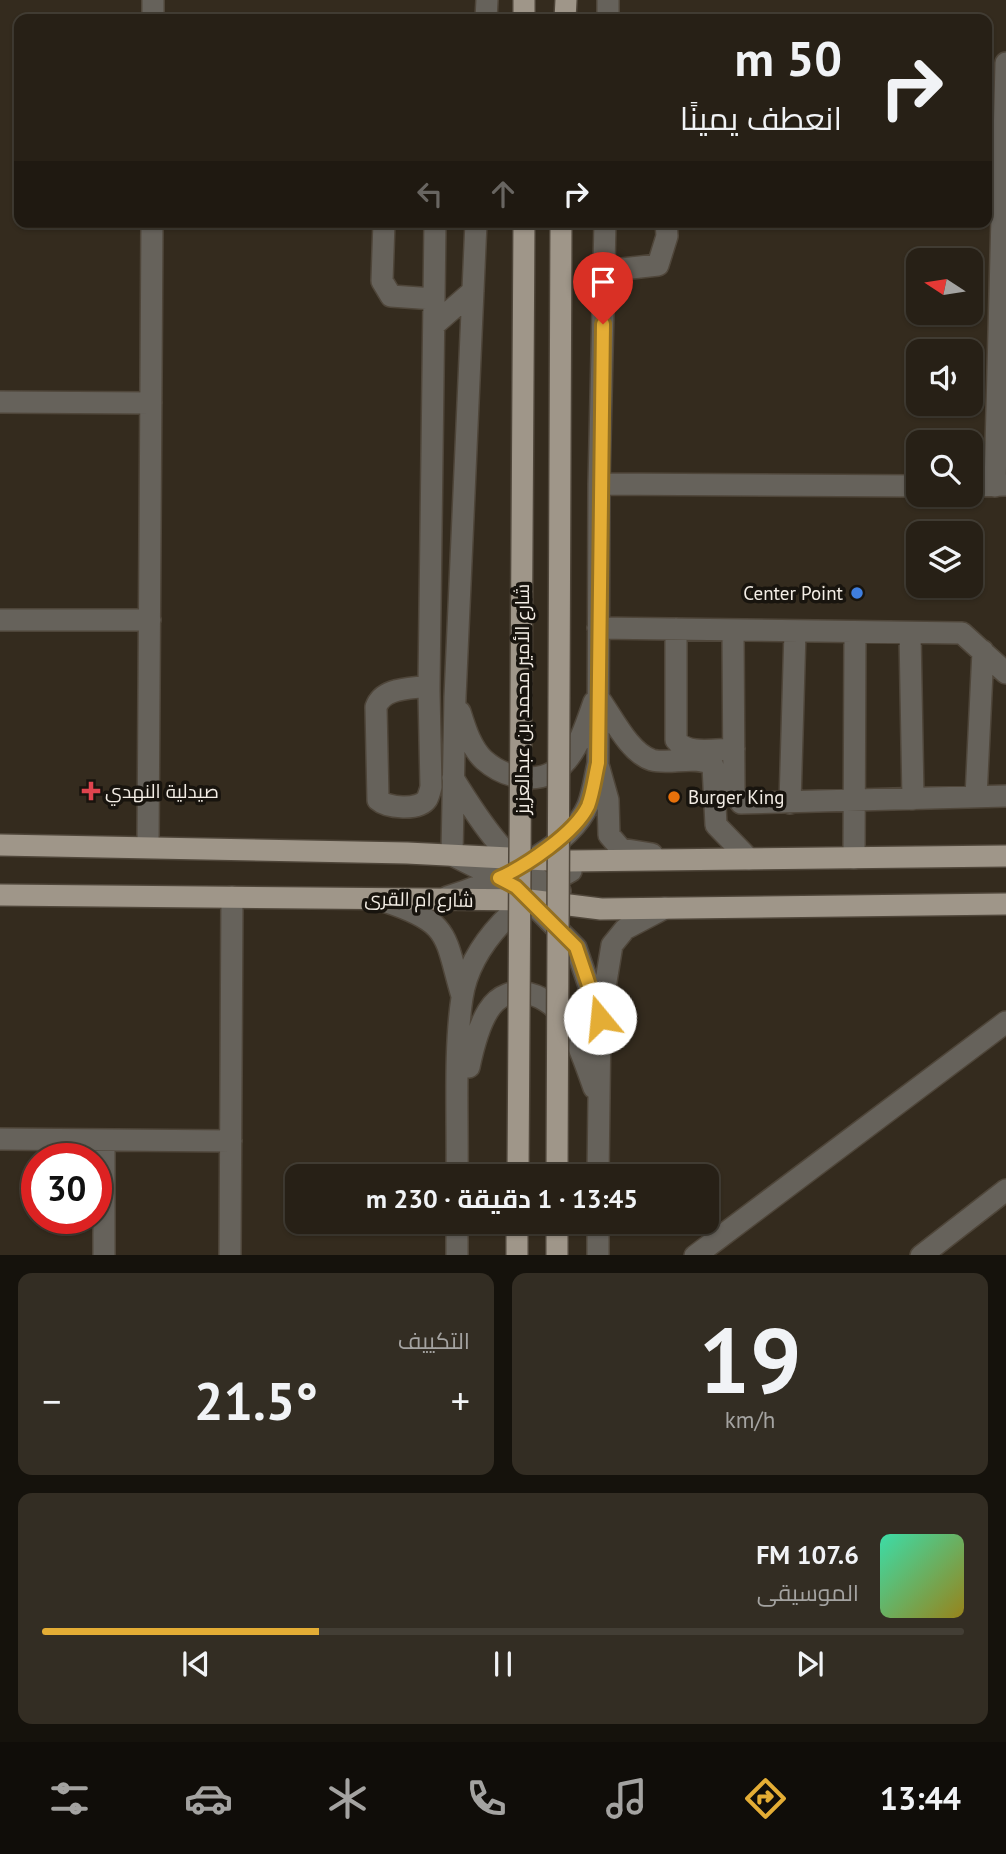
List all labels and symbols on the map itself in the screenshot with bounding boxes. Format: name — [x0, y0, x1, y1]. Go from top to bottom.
north arrow — [906, 248, 984, 326]
pin — [573, 252, 633, 324]
place label: Center Point — [743, 581, 844, 605]
street label: شارع الأمير محمد بن عبدالعزيز — [510, 584, 536, 815]
marker: Center Point — [849, 585, 865, 601]
place label: صيدلية النهدي — [105, 779, 219, 806]
marker: صيدلية النهدي — [83, 783, 99, 799]
place label: Burger King — [688, 785, 784, 809]
marker: Burger King — [666, 789, 682, 805]
street label: شارع ام القرى — [364, 886, 474, 914]
position arrow — [563, 981, 637, 1055]
speed limit sign: 30 — [21, 1143, 112, 1234]

